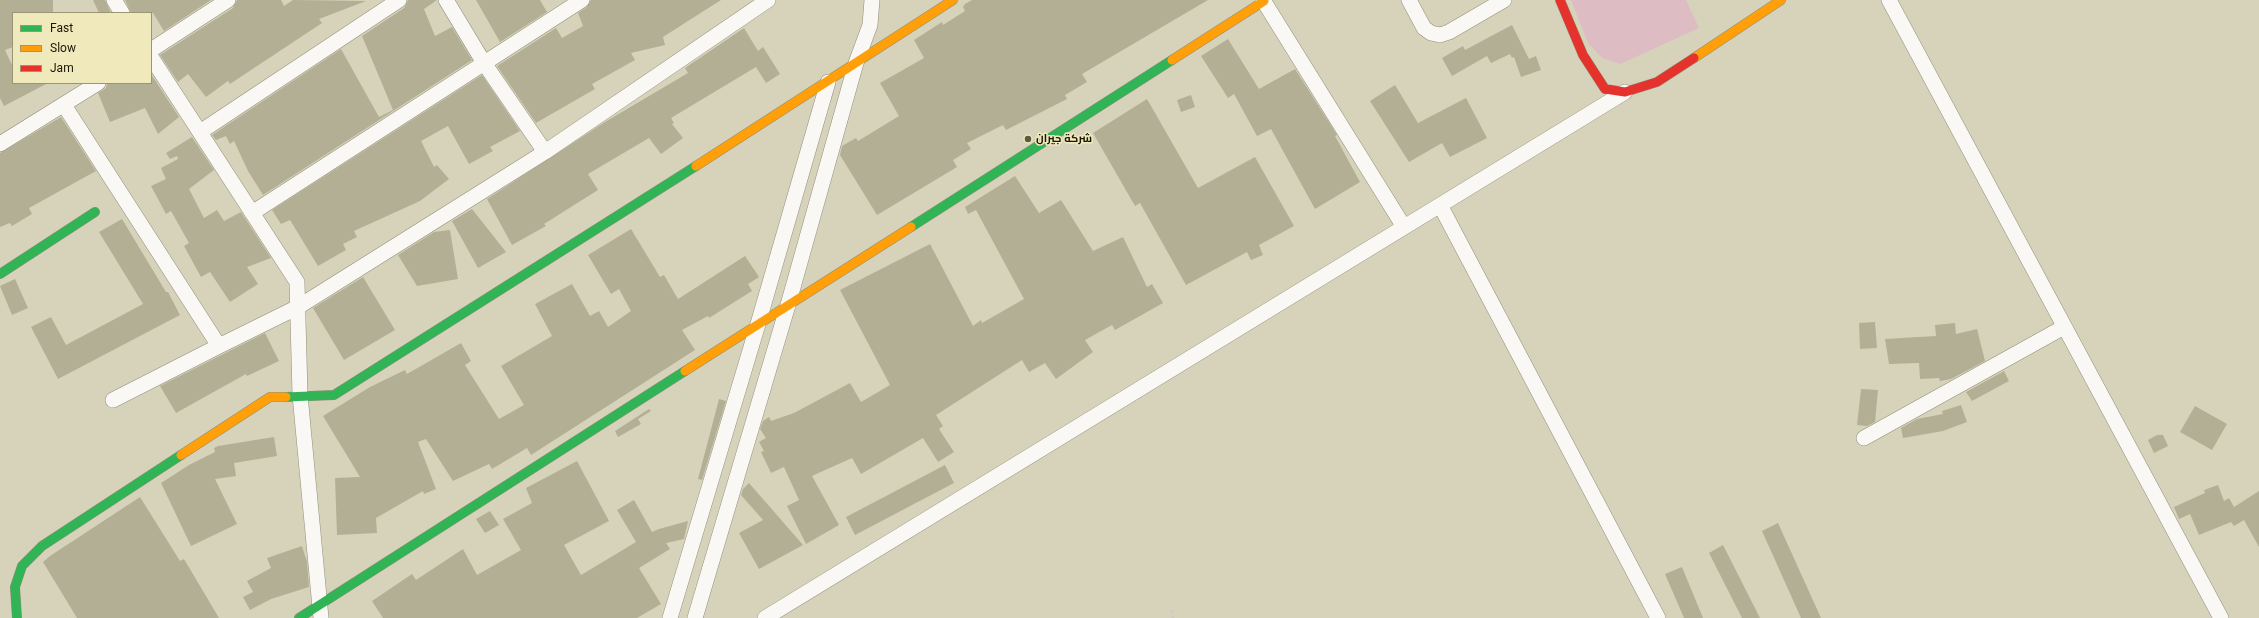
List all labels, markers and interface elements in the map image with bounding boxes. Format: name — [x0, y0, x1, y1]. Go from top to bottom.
legend — [12, 12, 152, 84]
text: Fast — [50, 21, 73, 35]
text: Slow — [50, 41, 76, 55]
text: Jam — [50, 61, 74, 75]
place label: شركة جيران — [1036, 132, 1092, 146]
marker: شركة جيران — [1023, 134, 1033, 144]

